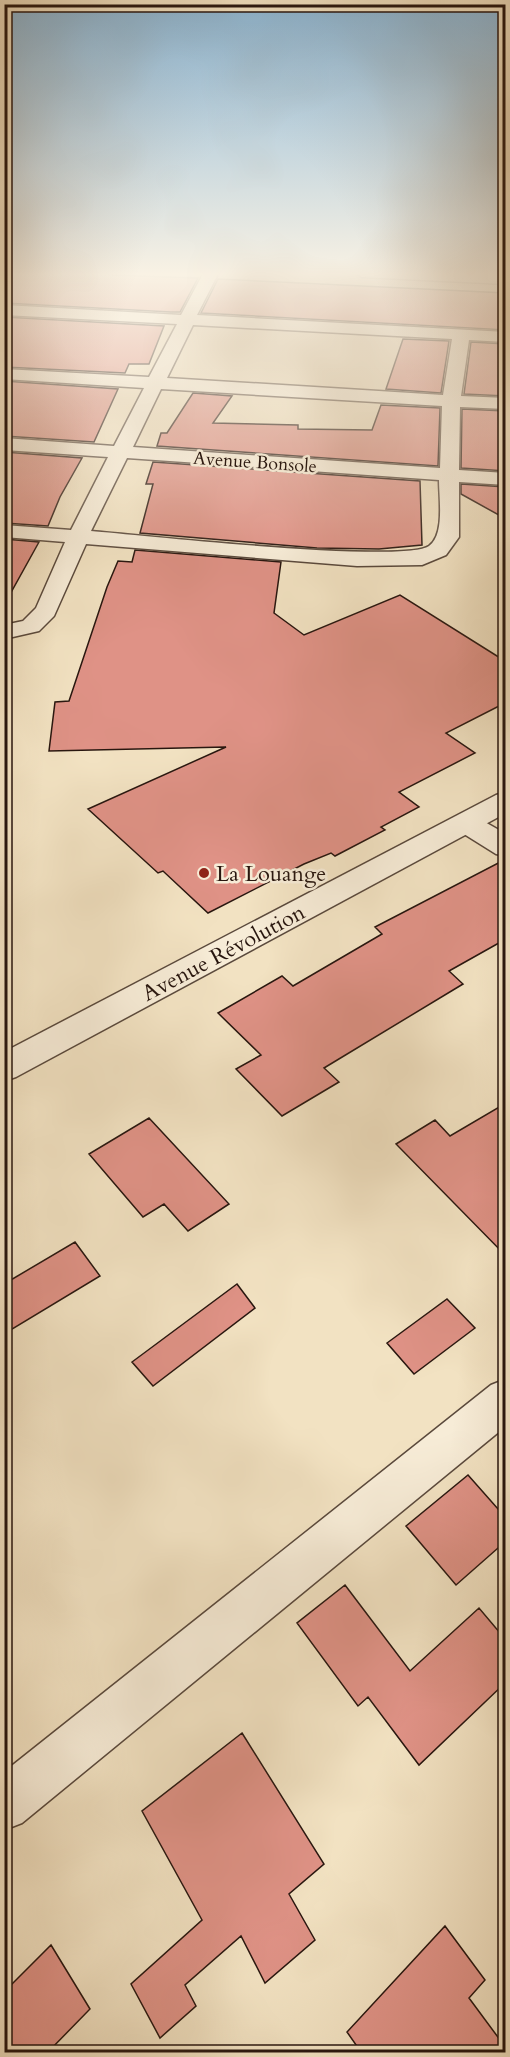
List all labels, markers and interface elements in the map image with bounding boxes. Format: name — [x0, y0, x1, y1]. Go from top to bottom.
street label: Avenue Bonsole — [192, 446, 318, 479]
place label: La Louange — [216, 859, 326, 889]
marker: La Louange — [197, 866, 211, 880]
street label: Avenue Révolution — [137, 897, 311, 1009]

